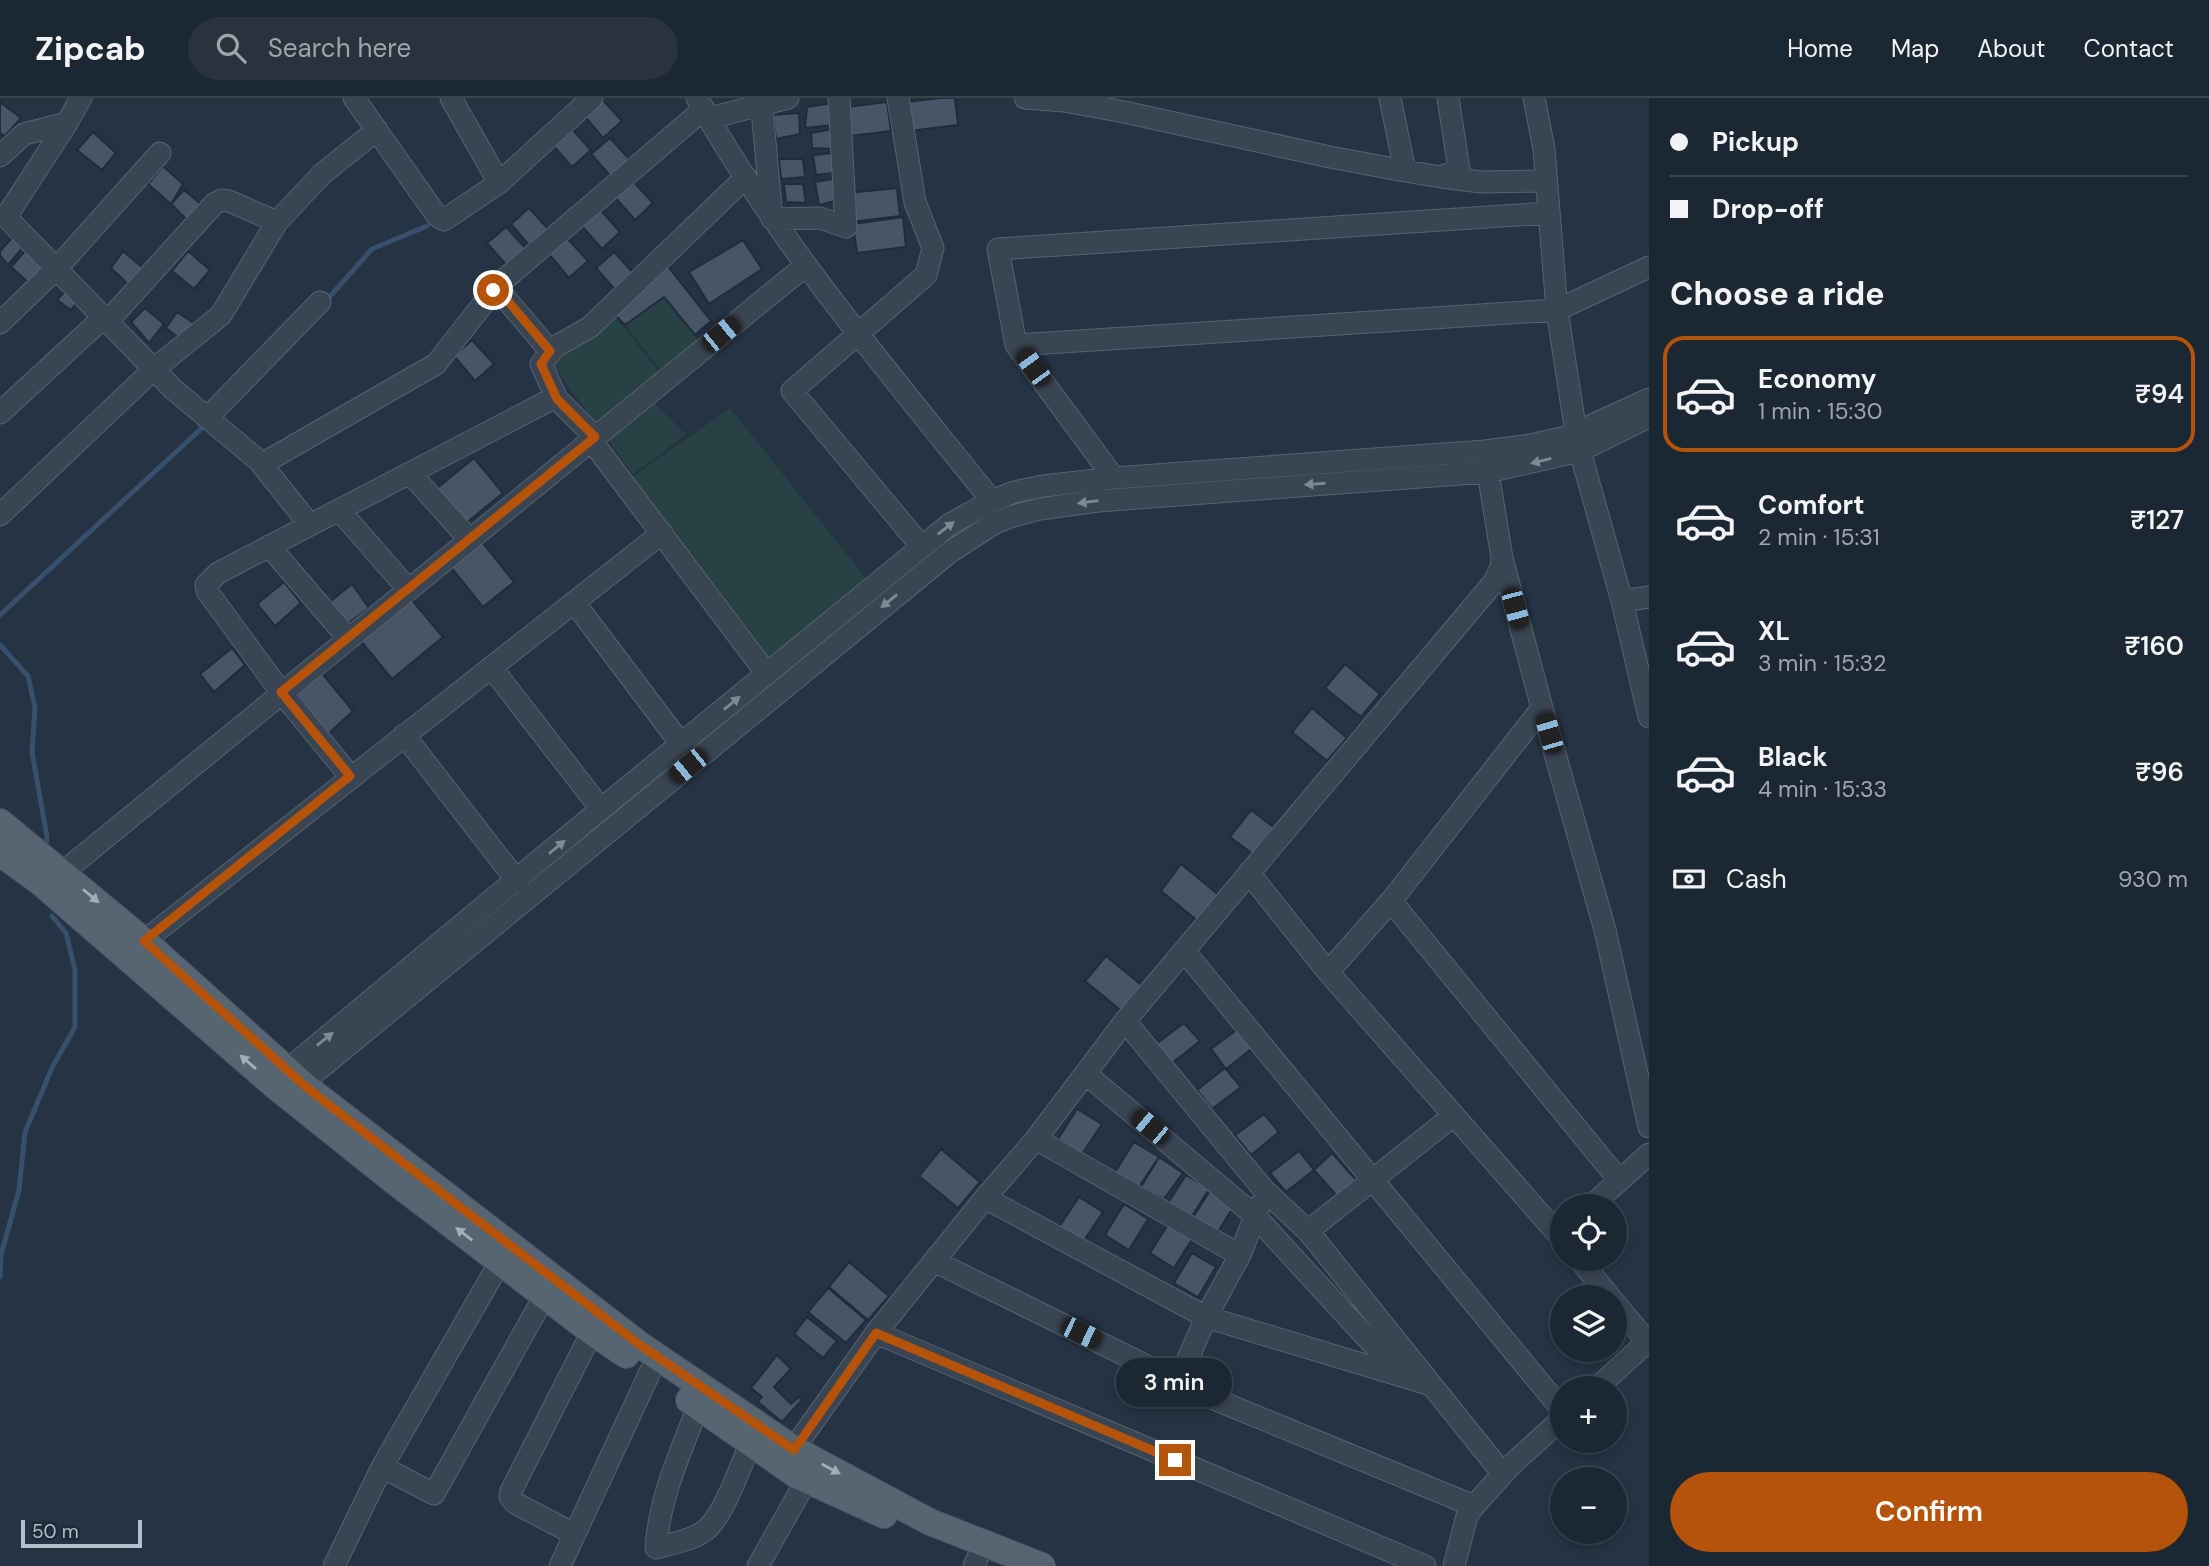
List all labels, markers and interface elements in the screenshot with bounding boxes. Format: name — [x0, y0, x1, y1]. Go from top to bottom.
search box — [188, 17, 678, 80]
text: Zipcab — [35, 27, 146, 70]
icon: search — [212, 29, 250, 67]
text: Search here — [268, 31, 411, 65]
text: Home — [1787, 33, 1853, 64]
text: Map — [1891, 33, 1939, 64]
text: About — [1977, 33, 2046, 64]
text: Contact — [2084, 33, 2174, 64]
text: Pickup — [1712, 125, 1799, 159]
text: Drop-off — [1712, 192, 1824, 226]
text: Choose a ride — [1670, 273, 1885, 315]
route start — [477, 274, 509, 306]
car — [699, 313, 744, 355]
car — [1013, 344, 1054, 390]
text: Economy — [1758, 362, 1876, 396]
icon: car — [1674, 363, 1737, 426]
text: ₹94 — [2135, 377, 2184, 411]
text: 1 min · 15:30 — [1758, 396, 1882, 426]
one-way arrow — [1530, 456, 1552, 467]
one-way arrow — [1304, 479, 1326, 490]
text: Comfort — [1758, 488, 1864, 522]
icon: car — [1674, 489, 1737, 552]
one-way arrow — [1077, 497, 1099, 508]
text: ₹127 — [2130, 503, 2184, 537]
one-way arrow — [937, 520, 955, 535]
text: 2 min · 15:31 — [1758, 522, 1880, 552]
car — [1500, 585, 1531, 631]
one-way arrow — [881, 594, 899, 609]
text: XL — [1758, 614, 1790, 648]
icon: car — [1674, 615, 1737, 678]
text: ₹160 — [2124, 629, 2184, 663]
text: 3 min · 15:32 — [1758, 648, 1886, 678]
one-way arrow — [723, 695, 741, 710]
car — [1534, 710, 1565, 756]
text: Black — [1758, 740, 1828, 774]
icon: car — [1674, 741, 1737, 804]
car — [666, 745, 711, 787]
text: ₹96 — [2135, 755, 2184, 789]
text: 4 min · 15:33 — [1758, 774, 1887, 804]
one-way arrow — [548, 840, 565, 855]
icon: cash — [1670, 860, 1708, 898]
text: Cash — [1726, 862, 1787, 896]
text: 930 m — [2118, 864, 2188, 894]
one-way arrow — [81, 889, 99, 904]
one-way arrow — [316, 1032, 333, 1047]
one-way arrow — [239, 1055, 256, 1070]
car — [1128, 1105, 1173, 1149]
map controls — [1550, 1194, 1627, 1544]
button: locate — [1550, 1194, 1627, 1271]
one-way arrow — [455, 1227, 473, 1242]
button: layers — [1550, 1285, 1627, 1362]
car — [1058, 1314, 1105, 1352]
callout: 3 min — [1117, 1358, 1233, 1408]
text: 3 min — [1144, 1367, 1204, 1397]
button: + — [1550, 1376, 1627, 1453]
route end — [1159, 1444, 1191, 1476]
one-way arrow — [821, 1464, 841, 1475]
button: − — [1550, 1467, 1627, 1544]
button: Confirm — [1670, 1472, 2188, 1552]
scale bar — [21, 1517, 142, 1549]
text: 50 m — [32, 1519, 79, 1544]

